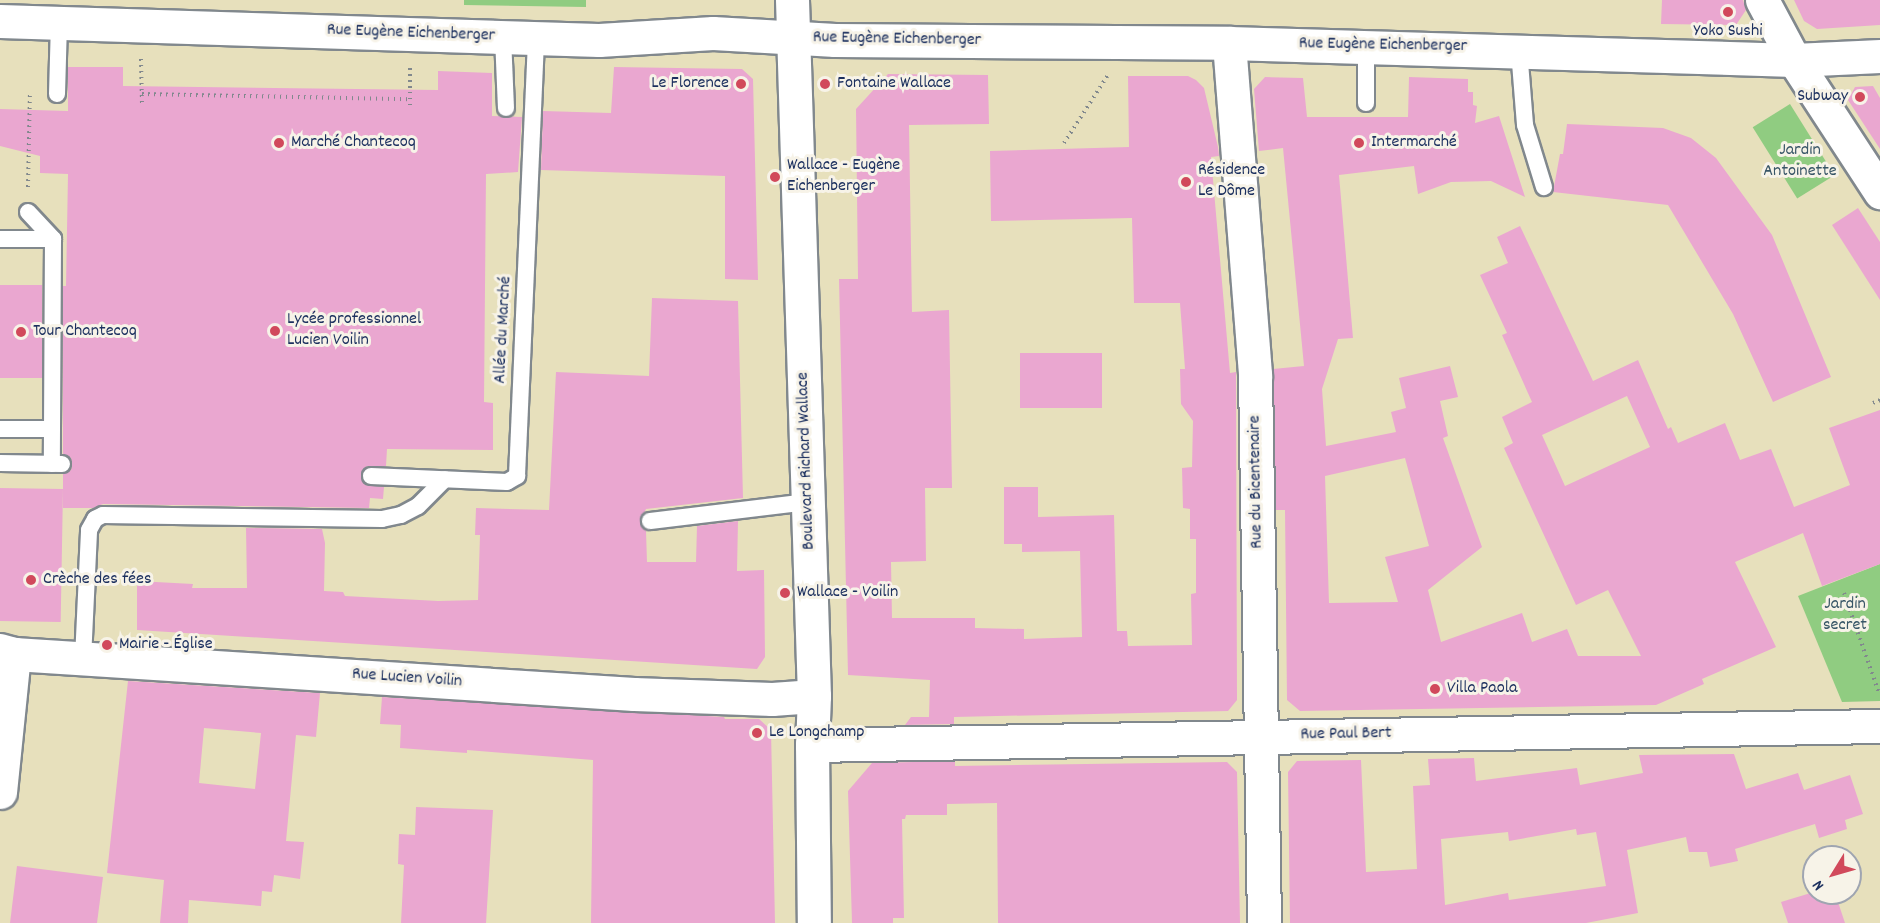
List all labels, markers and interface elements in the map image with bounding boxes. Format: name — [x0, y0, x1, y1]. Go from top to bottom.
marker: Yoko Sushi — [1721, 5, 1735, 19]
street label: Rue Eugène Eichenberger — [326, 20, 496, 48]
place label: Yoko Sushi — [1694, 21, 1762, 43]
street label: Rue Eugène Eichenberger — [813, 28, 981, 52]
street label: Rue Eugène Eichenberger — [1299, 34, 1467, 58]
place label: Le Florence — [651, 73, 729, 95]
place label: Fontaine Wallace — [837, 73, 951, 95]
marker: Le Florence — [734, 77, 748, 91]
marker: Fontaine Wallace — [818, 77, 832, 91]
place label: Subway — [1797, 86, 1848, 108]
marker: Subway — [1853, 90, 1867, 104]
place label: Marché Chantecoq — [291, 132, 416, 154]
place label: Intermarché — [1371, 132, 1457, 154]
marker: Marché Chantecoq — [272, 136, 286, 150]
marker: Intermarché — [1352, 136, 1366, 150]
park label: Jardin Antoinette — [1763, 141, 1837, 184]
place label: Wallace - Eugène Eichenberger — [787, 156, 900, 198]
place label: Résidence Le Dôme — [1198, 161, 1265, 204]
marker: Wallace - Eugène Eichenberger — [768, 170, 782, 184]
marker: Résidence Le Dôme — [1179, 175, 1193, 189]
street label: Allée du Marché — [490, 276, 518, 384]
place label: Lycée professionnel Lucien Voilin — [287, 310, 421, 352]
place label: Tour Chantecoq — [33, 321, 137, 343]
marker: Lycée professionnel Lucien Voilin — [268, 324, 282, 338]
marker: Tour Chantecoq — [14, 325, 28, 339]
street label: Boulevard Richard Wallace — [793, 372, 821, 550]
street label: Rue du Bicentenaire — [1245, 415, 1269, 549]
place label: Crèche des fées — [43, 569, 152, 591]
marker: Crèche des fées — [24, 573, 38, 587]
place label: Wallace - Voilin — [797, 582, 898, 604]
marker: Wallace - Voilin — [778, 586, 792, 600]
park label: Jardin secret — [1823, 595, 1867, 638]
place label: Mairie - Église — [119, 634, 213, 656]
marker: Mairie - Église — [100, 638, 114, 652]
street label: Rue Lucien Voilin — [351, 664, 463, 694]
place label: Villa Paola — [1447, 678, 1517, 700]
marker: Villa Paola — [1428, 682, 1442, 696]
place label: Le Longchamp — [769, 722, 865, 744]
street label: Rue Paul Bert — [1300, 723, 1392, 747]
marker: Le Longchamp — [750, 726, 764, 740]
north arrow — [1802, 845, 1862, 905]
text: N — [1807, 875, 1830, 895]

